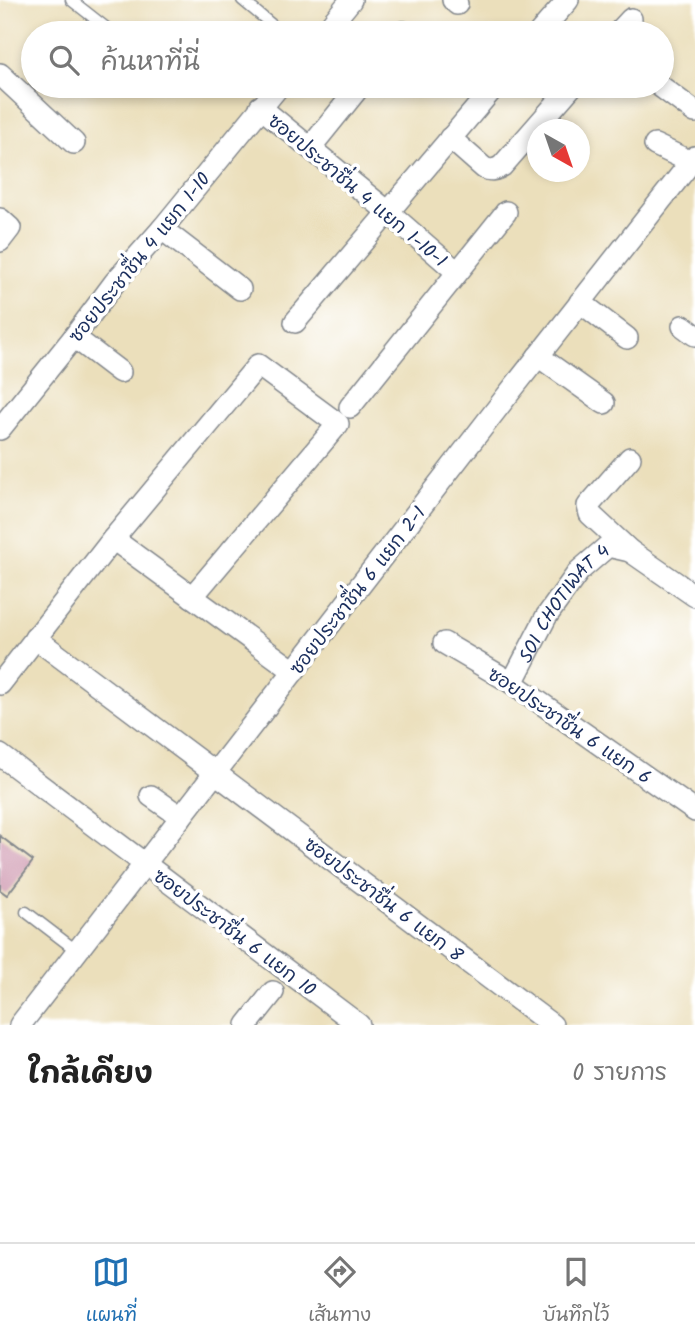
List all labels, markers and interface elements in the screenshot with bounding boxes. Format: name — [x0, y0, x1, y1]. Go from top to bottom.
search box — [21, 21, 674, 98]
icon: search — [45, 41, 83, 79]
text: ค้นหาที่นี่ — [101, 42, 200, 84]
street label: ซอยประชาชื่น 4 แยก 1-10-1 — [260, 104, 456, 276]
north arrow — [527, 119, 590, 182]
street label: ซอยประชาชื่น 4 แยก 1-10 — [59, 164, 219, 350]
street label: ซอยประชาชื่น 6 แยก 2-1 — [280, 498, 434, 682]
street label: SOI CHOTIWAT 4 — [512, 538, 617, 668]
street label: ซอยประชาชื่น 6 แยก 6 — [481, 657, 659, 793]
street label: ซอยประชาชื่น 6 แยก 8 — [297, 827, 472, 971]
street label: ซอยประชาชื่น 6 แยก 10 — [146, 859, 324, 1005]
text: ใกล้เคียง — [28, 1051, 153, 1099]
text: 0 รายการ — [572, 1056, 667, 1092]
tab: แผนที่ — [86, 1253, 137, 1331]
tab: เส้นทาง — [308, 1253, 371, 1331]
tab: บันทึกไว้ — [543, 1253, 609, 1331]

